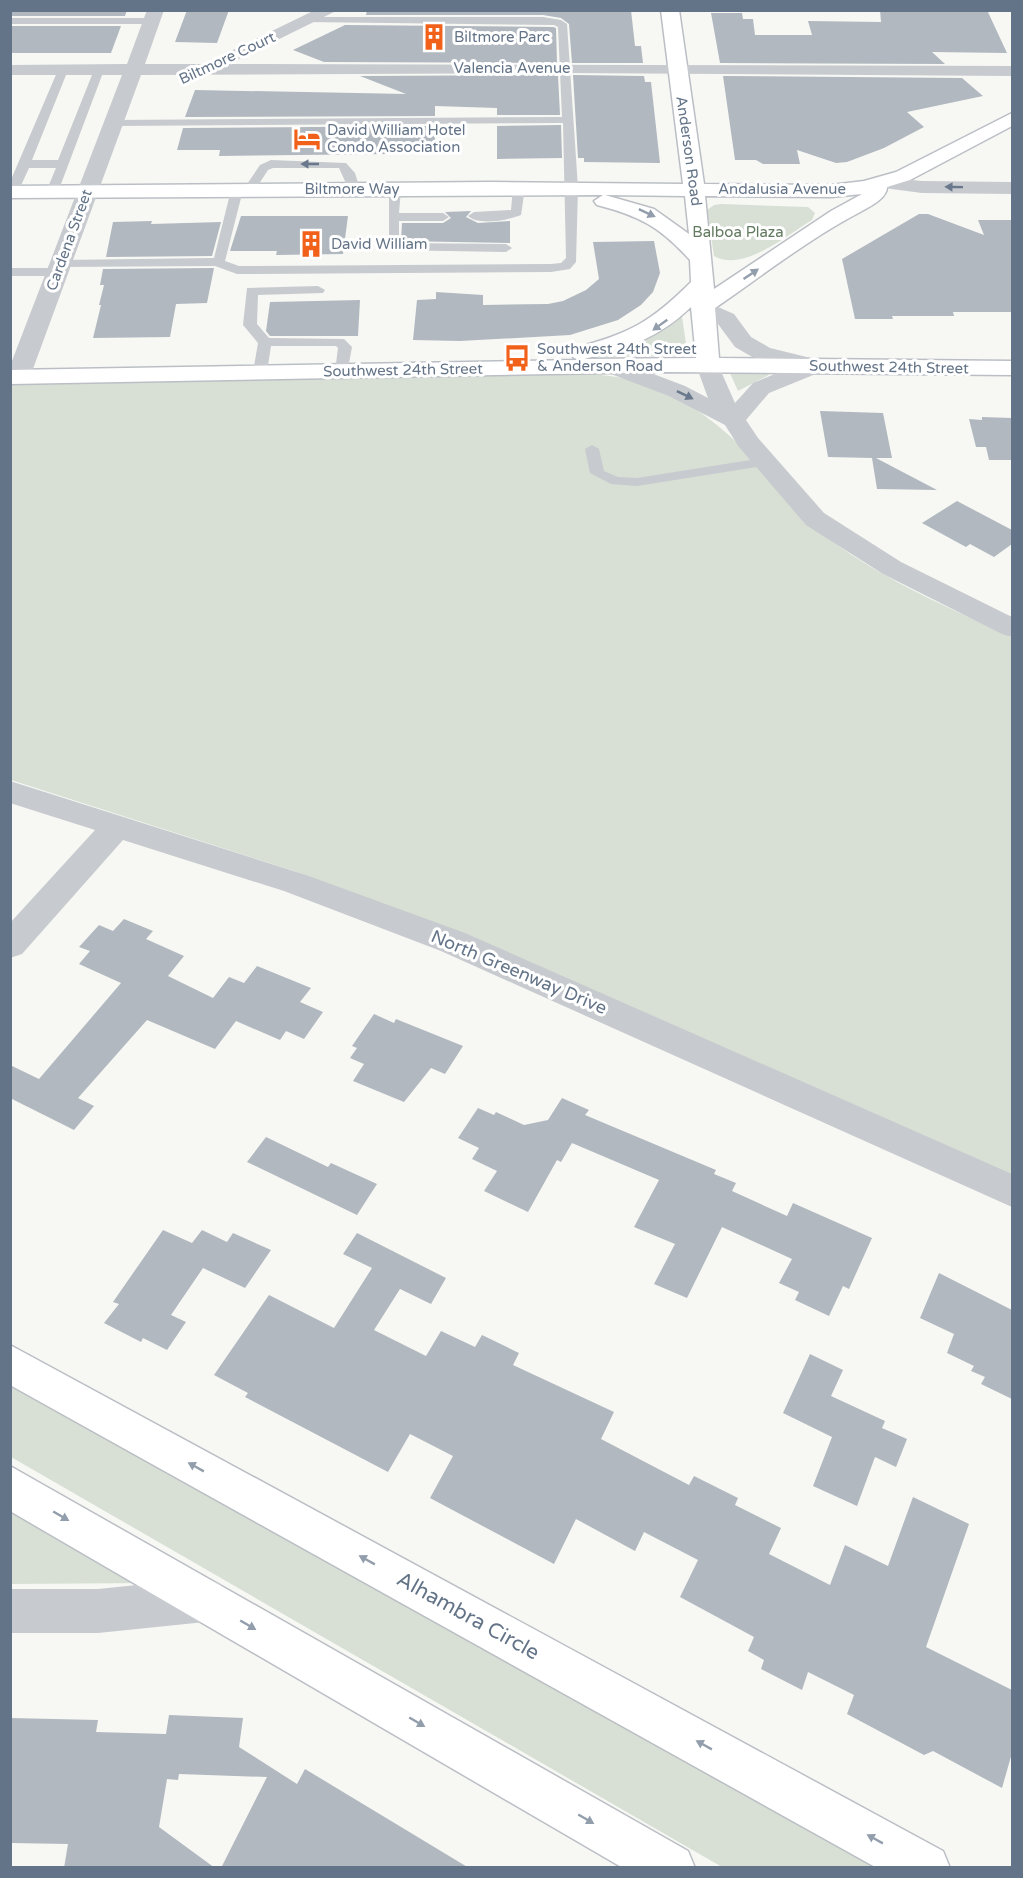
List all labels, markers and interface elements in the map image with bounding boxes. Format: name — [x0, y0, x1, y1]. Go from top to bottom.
building icon: Biltmore Parc — [419, 22, 449, 52]
street label: Biltmore Court — [176, 28, 278, 88]
place label: Biltmore Parc — [454, 28, 550, 46]
street label: Valencia Avenue — [453, 59, 571, 77]
street label: Anderson Road — [672, 95, 706, 207]
place label: David William Hotel Condo Association — [327, 121, 466, 156]
hotel icon: David William Hotel Condo Association — [292, 124, 322, 154]
one-way arrow — [301, 159, 320, 169]
street label: Biltmore Way — [304, 180, 400, 198]
street label: Andalusia Avenue — [718, 180, 846, 198]
one-way arrow — [945, 183, 964, 192]
street label: Cardena Street — [42, 187, 96, 293]
one-way arrow — [638, 208, 655, 217]
park label: Balboa Plaza — [692, 223, 784, 241]
building icon: David William — [296, 229, 326, 259]
place label: David William — [331, 235, 428, 253]
one-way arrow — [742, 268, 758, 280]
one-way arrow — [652, 319, 668, 331]
place label: Southwest 24th Street & Anderson Road — [537, 340, 697, 375]
bus stop icon: Southwest 24th Street & Anderson Road — [502, 343, 532, 373]
street label: Southwest 24th Street — [809, 357, 969, 377]
street label: Southwest 24th Street — [323, 360, 483, 380]
one-way arrow — [676, 390, 693, 399]
street label: North Greenway Drive — [428, 925, 610, 1019]
one-way arrow — [188, 1462, 205, 1472]
one-way arrow — [53, 1511, 69, 1522]
one-way arrow — [359, 1556, 376, 1566]
street label: Alhambra Circle — [392, 1567, 544, 1666]
one-way arrow — [240, 1619, 256, 1630]
one-way arrow — [409, 1717, 426, 1727]
one-way arrow — [695, 1740, 712, 1750]
one-way arrow — [578, 1814, 595, 1824]
one-way arrow — [866, 1834, 883, 1844]

